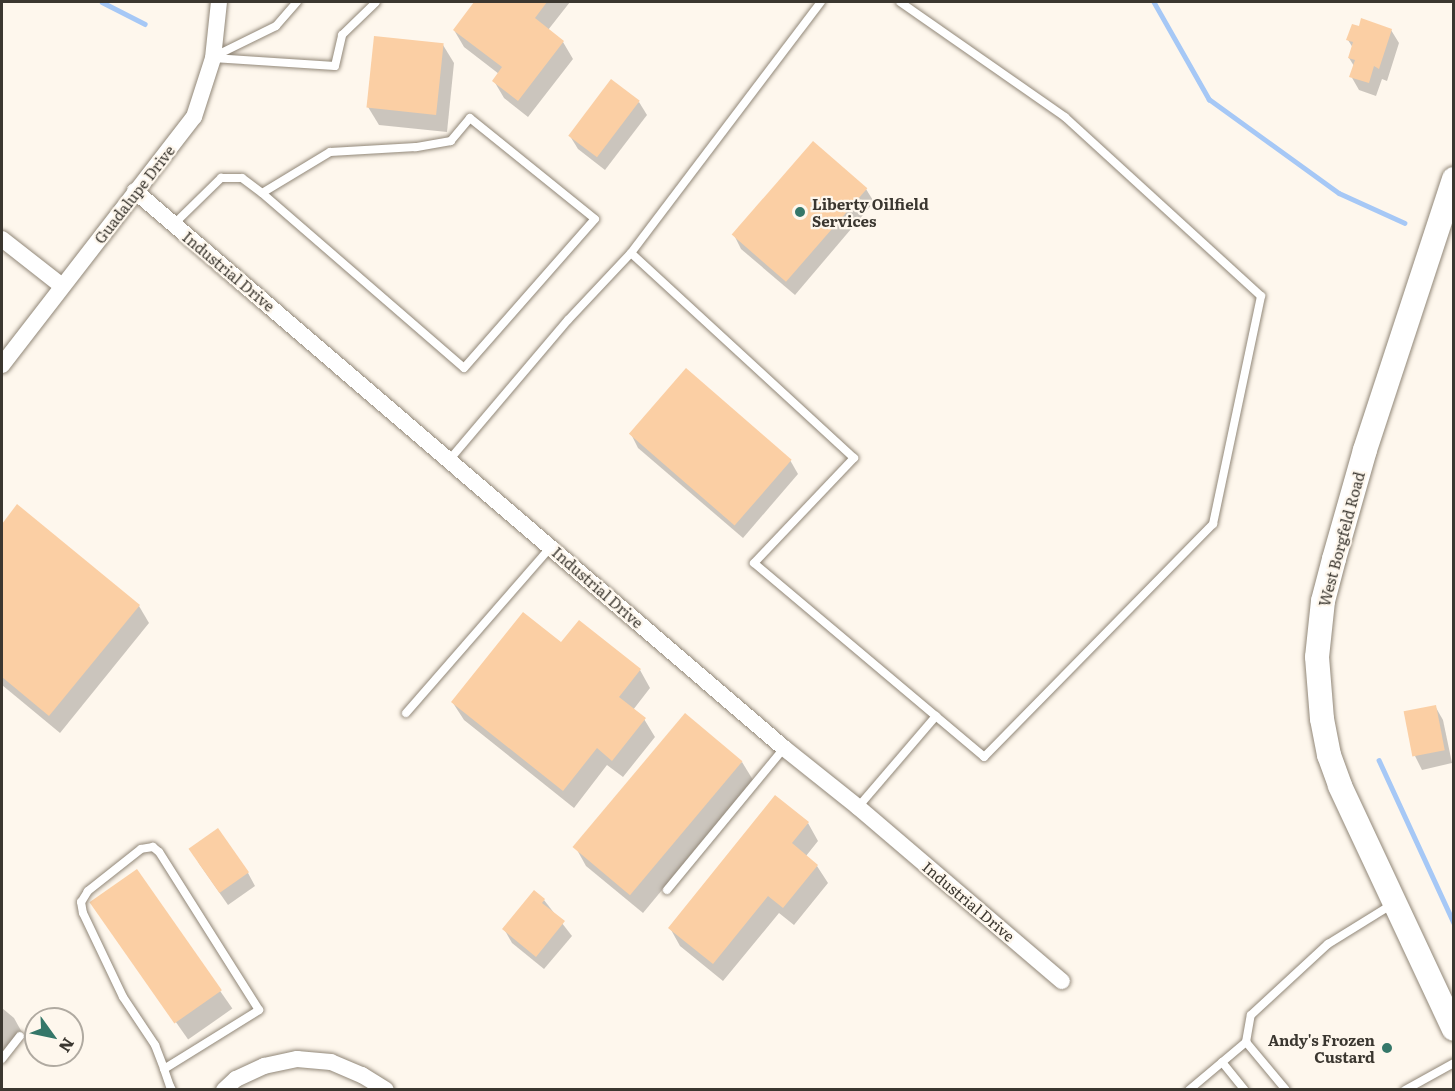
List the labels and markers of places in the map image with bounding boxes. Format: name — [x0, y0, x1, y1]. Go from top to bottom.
place label: Liberty Oilfield Services — [812, 194, 929, 229]
marker: Liberty Oilfield Services — [793, 205, 807, 219]
place label: Andy's Frozen Custard — [1268, 1030, 1375, 1065]
marker: Andy's Frozen Custard — [1380, 1041, 1394, 1055]

